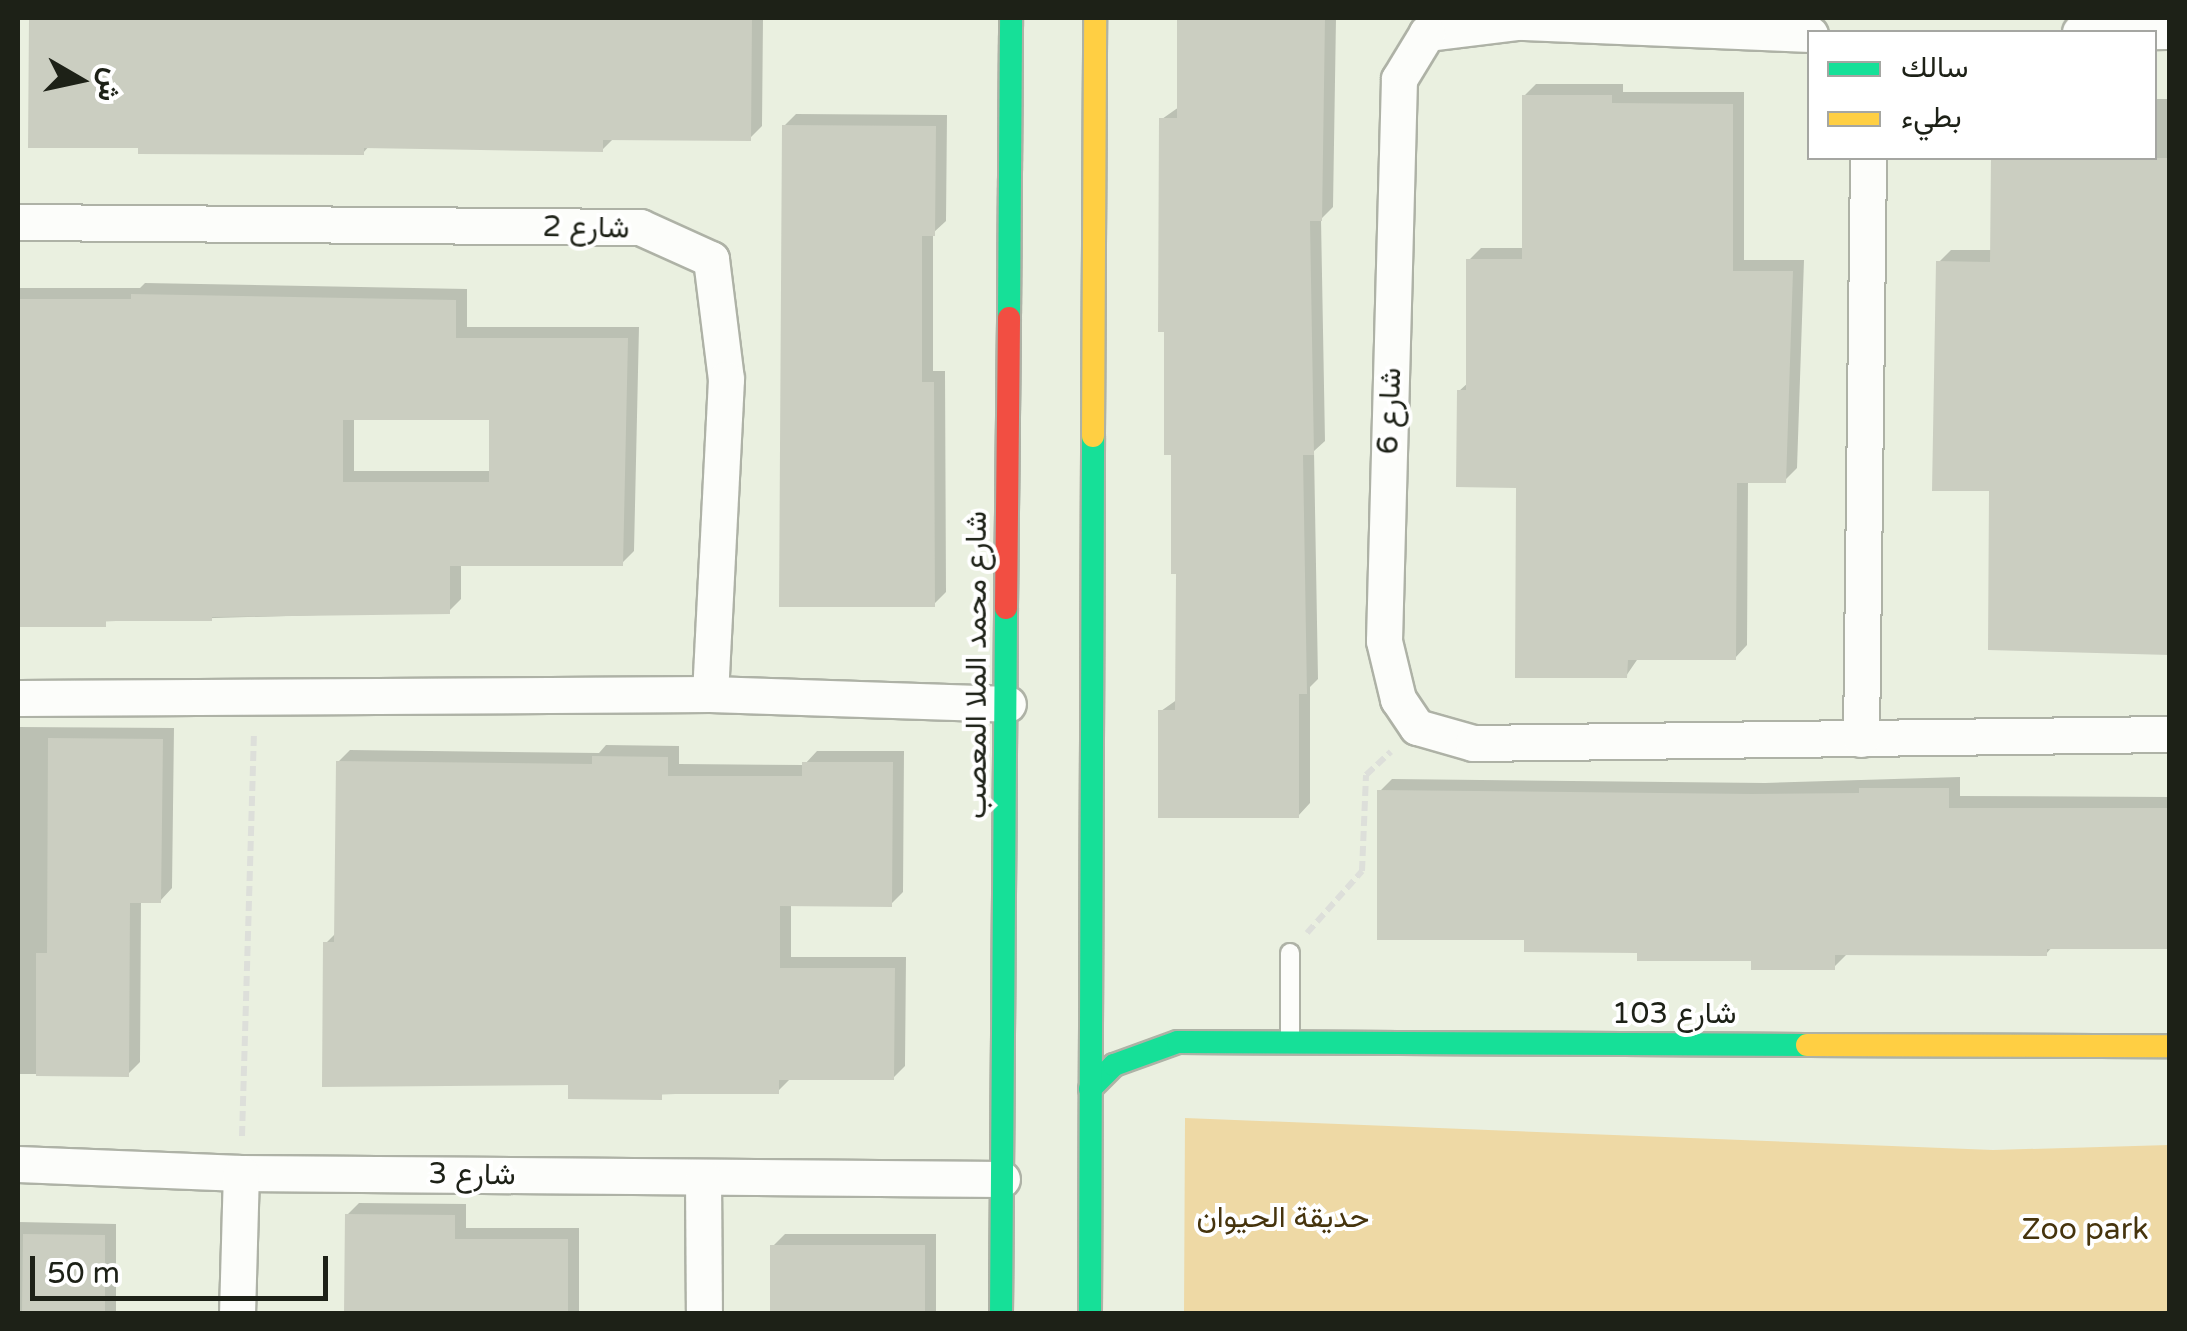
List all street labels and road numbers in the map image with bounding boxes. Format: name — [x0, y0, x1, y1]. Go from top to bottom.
street label: شارع 2 — [542, 209, 630, 247]
street label: شارع 6 — [1370, 367, 1410, 455]
street label: شارع محمد الملا المعصب — [959, 511, 995, 819]
street label: شارع 103 — [1612, 996, 1736, 1032]
street label: شارع 3 — [428, 1156, 516, 1194]

